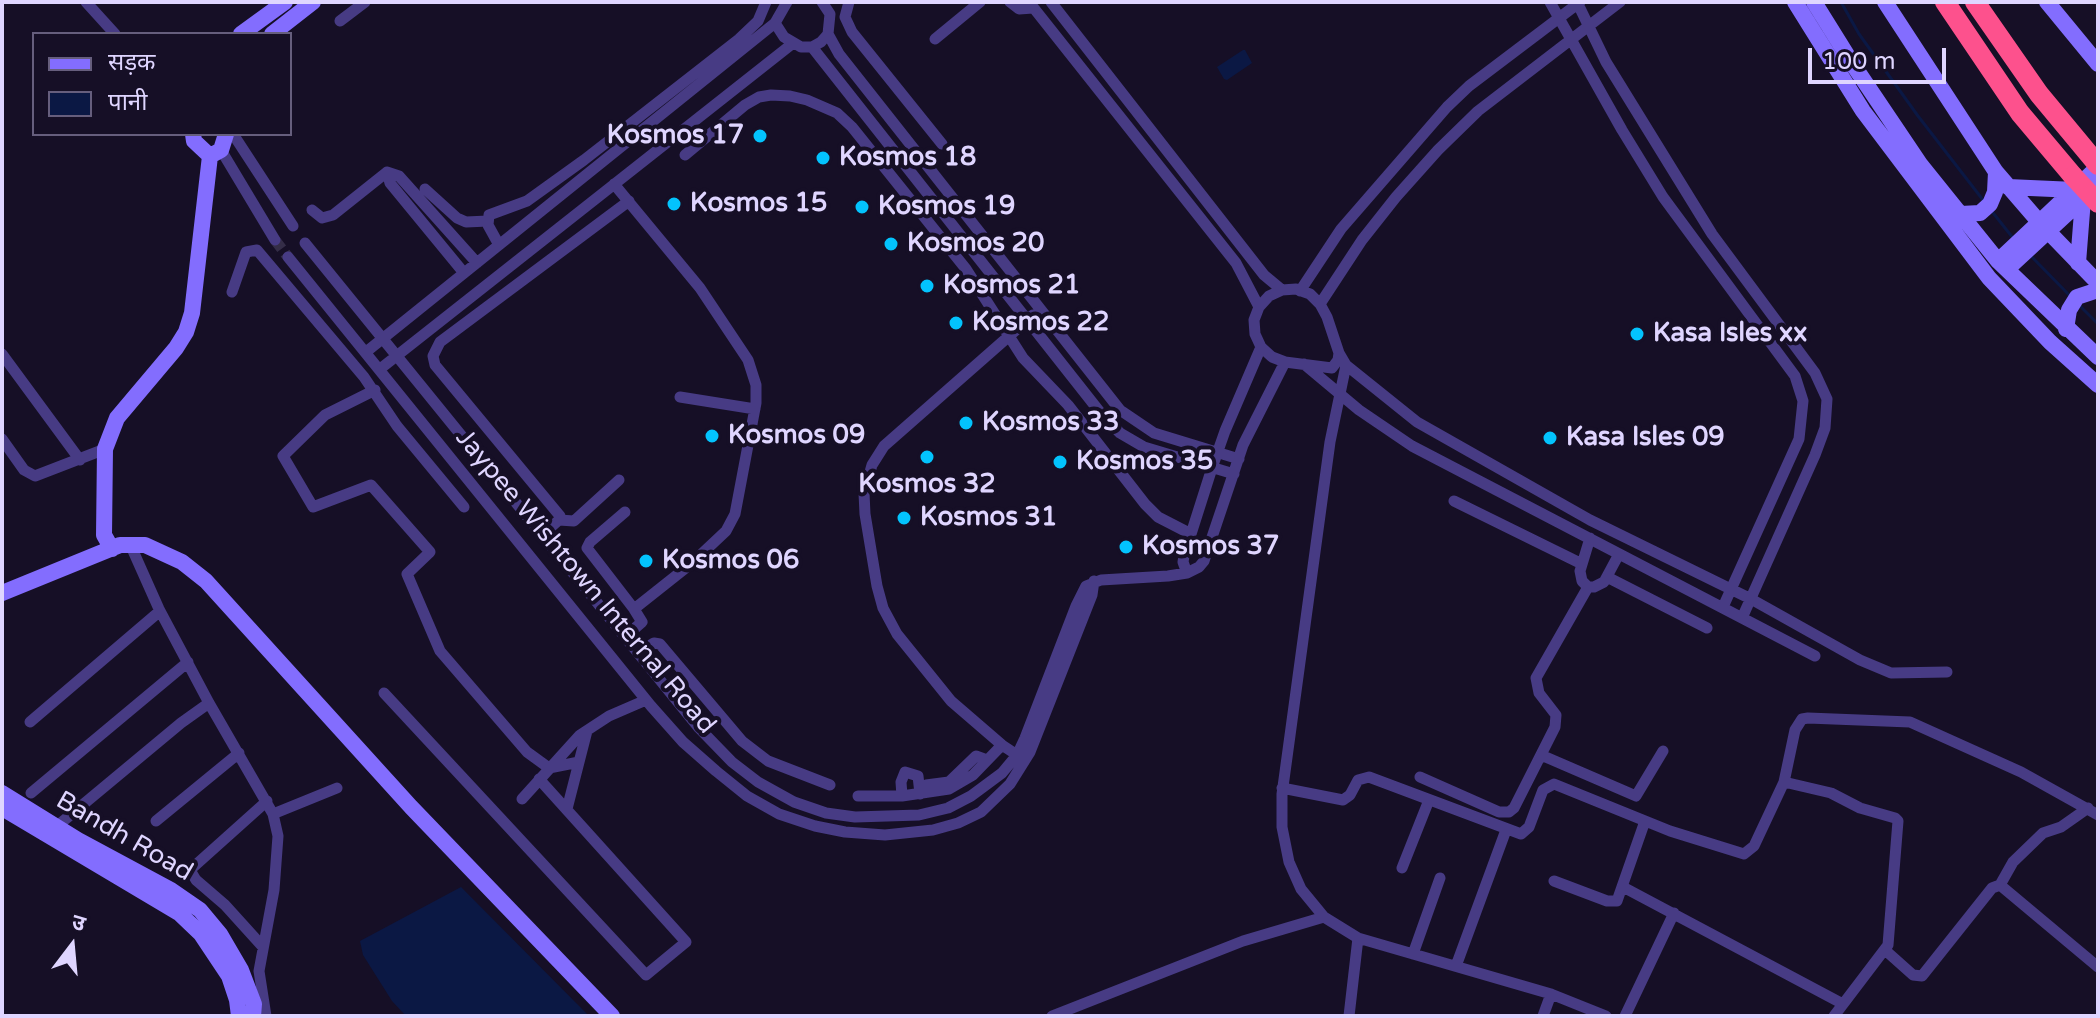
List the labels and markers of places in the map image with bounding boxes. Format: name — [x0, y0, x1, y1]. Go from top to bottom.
place label: Kosmos 17 — [607, 120, 744, 152]
marker: Kosmos 17 — [751, 127, 769, 145]
place label: Kosmos 18 — [839, 142, 976, 174]
marker: Kosmos 18 — [814, 149, 832, 167]
place label: Kosmos 15 — [690, 188, 827, 220]
place label: Kosmos 19 — [878, 191, 1015, 223]
marker: Kosmos 15 — [665, 195, 683, 213]
marker: Kosmos 19 — [853, 198, 871, 216]
place label: Kosmos 20 — [907, 228, 1044, 260]
marker: Kosmos 20 — [882, 235, 900, 253]
place label: Kosmos 21 — [943, 270, 1080, 302]
marker: Kosmos 21 — [918, 277, 936, 295]
place label: Kosmos 22 — [972, 307, 1109, 339]
marker: Kosmos 22 — [947, 314, 965, 332]
place label: Kasa Isles xx — [1653, 318, 1807, 350]
marker: Kasa Isles xx — [1628, 325, 1646, 343]
place label: Kosmos 33 — [982, 407, 1119, 439]
marker: Kosmos 33 — [957, 414, 975, 432]
place label: Kosmos 09 — [728, 420, 865, 452]
place label: Kasa Isles 09 — [1566, 422, 1725, 454]
marker: Kosmos 09 — [703, 427, 721, 445]
marker: Kasa Isles 09 — [1541, 429, 1559, 447]
place label: Kosmos 35 — [1076, 446, 1213, 478]
marker: Kosmos 32 — [918, 448, 936, 466]
marker: Kosmos 35 — [1051, 453, 1069, 471]
place label: Kosmos 32 — [858, 469, 996, 501]
place label: Kosmos 31 — [920, 502, 1057, 534]
marker: Kosmos 31 — [895, 509, 913, 527]
place label: Kosmos 37 — [1142, 531, 1279, 563]
marker: Kosmos 37 — [1117, 538, 1135, 556]
place label: Kosmos 06 — [662, 545, 799, 577]
marker: Kosmos 06 — [637, 552, 655, 570]

